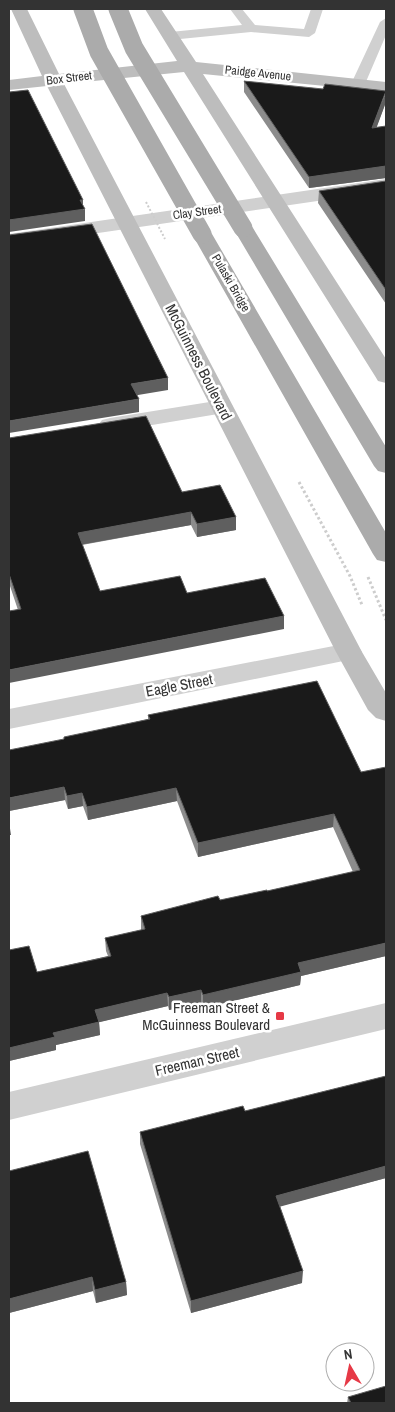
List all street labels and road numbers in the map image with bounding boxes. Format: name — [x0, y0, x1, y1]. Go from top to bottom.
street label: Paidge Avenue — [224, 62, 292, 84]
street label: Box Street — [45, 67, 93, 89]
street label: Clay Street — [172, 201, 222, 223]
street label: Pulaski Bridge — [208, 251, 254, 315]
street label: McGuinness Boulevard — [161, 300, 237, 424]
street label: Eagle Street — [144, 668, 215, 702]
street label: Freeman Street — [153, 1041, 242, 1081]

